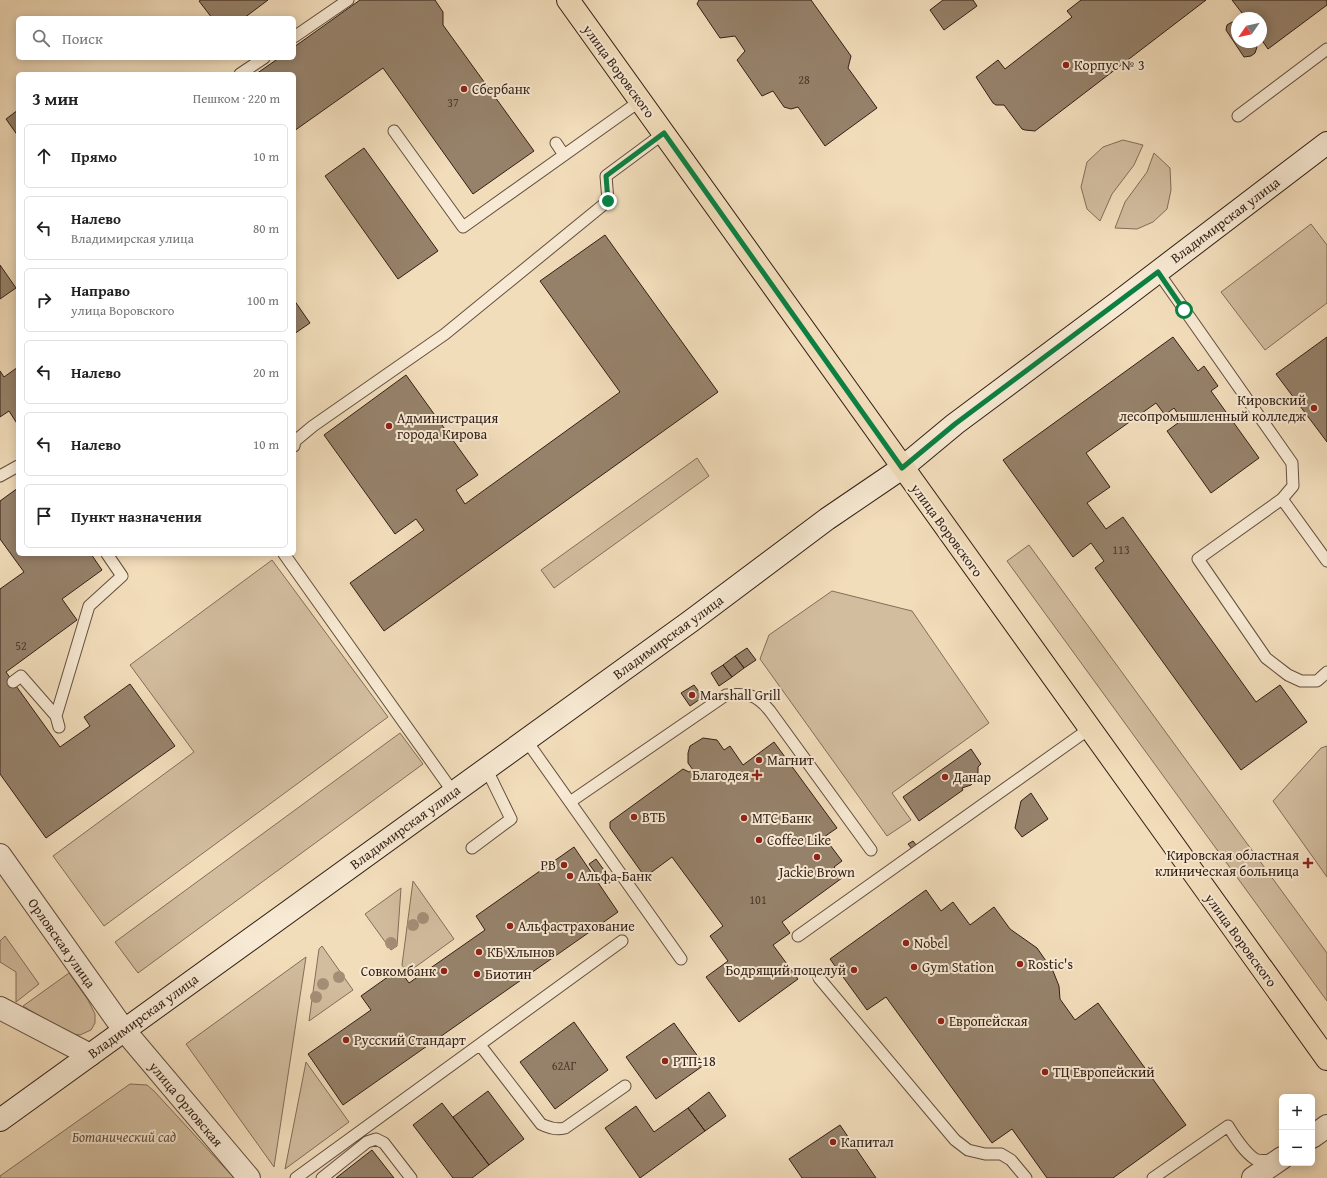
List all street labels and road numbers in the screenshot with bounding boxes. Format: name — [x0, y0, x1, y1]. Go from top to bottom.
street label: улица Воровского — [578, 19, 660, 122]
street label: Владимирская улица — [1166, 172, 1284, 268]
street label: улица Воровского — [906, 478, 988, 581]
street label: Владимирская улица — [609, 590, 728, 684]
street label: Владимирская улица — [346, 780, 465, 874]
street label: улица Воровского — [1200, 888, 1282, 991]
street label: Орловская улица — [23, 894, 101, 992]
street label: Владимирская улица — [84, 969, 203, 1063]
street label: улица Орловская — [144, 1056, 228, 1151]

